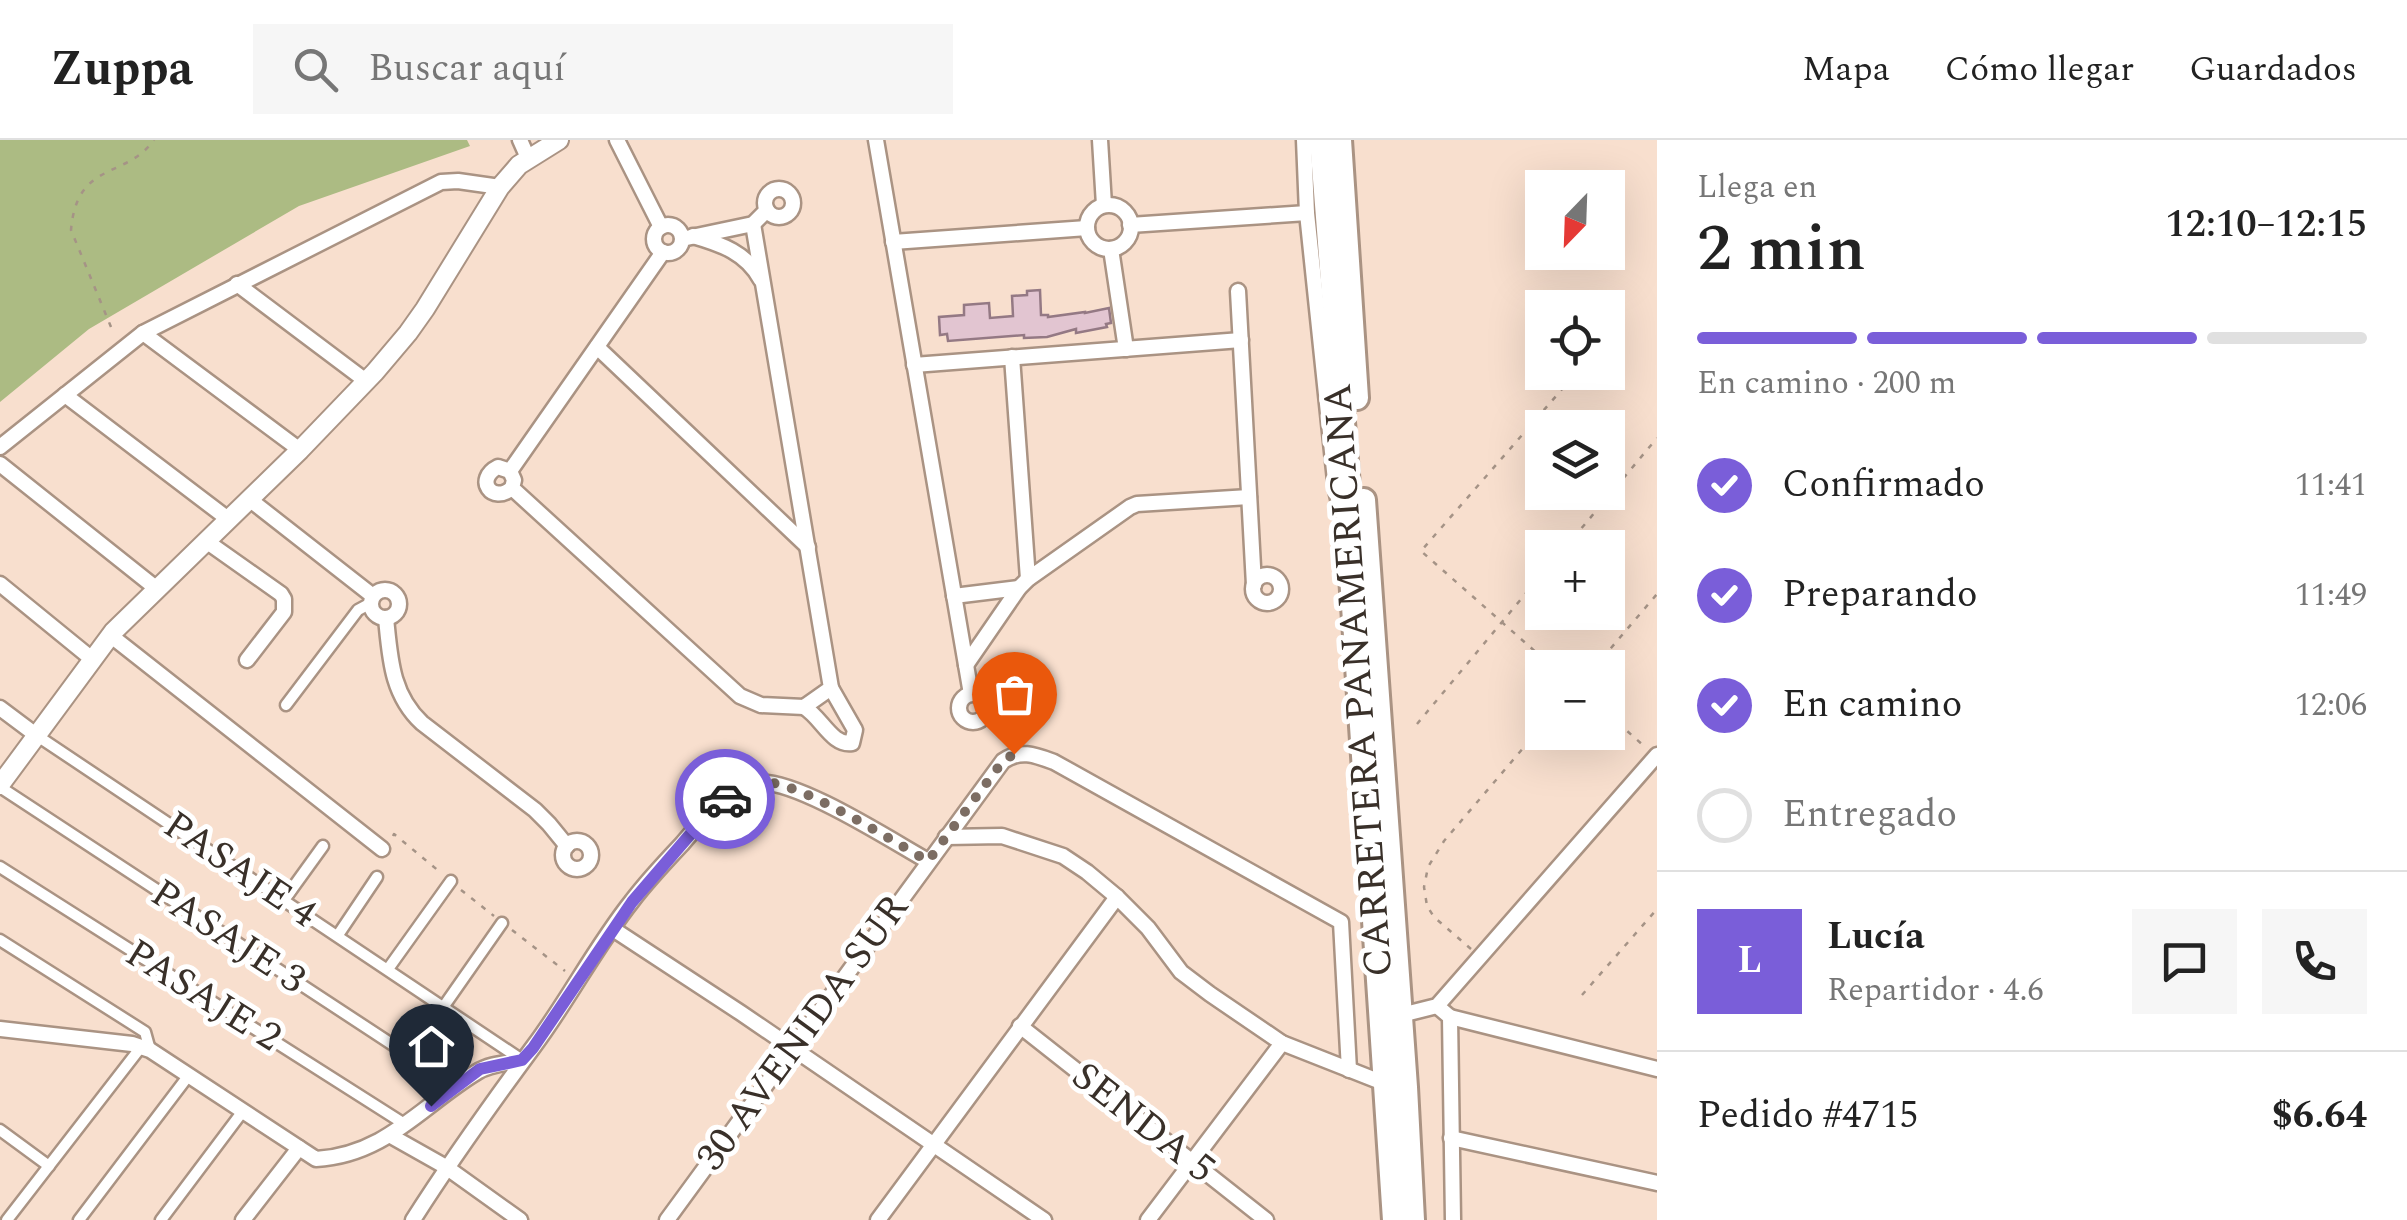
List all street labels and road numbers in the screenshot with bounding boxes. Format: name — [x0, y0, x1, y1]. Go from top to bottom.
street label: CARRETERA PANAMERICANA — [1308, 381, 1410, 979]
street label: PASAJE 4 — [151, 796, 329, 944]
street label: PASAJE 3 — [138, 864, 318, 1010]
street label: 30 AVENIDA SUR — [681, 881, 925, 1184]
street label: PASAJE 2 — [113, 924, 293, 1068]
street label: SENDA 5 — [1058, 1047, 1228, 1199]

